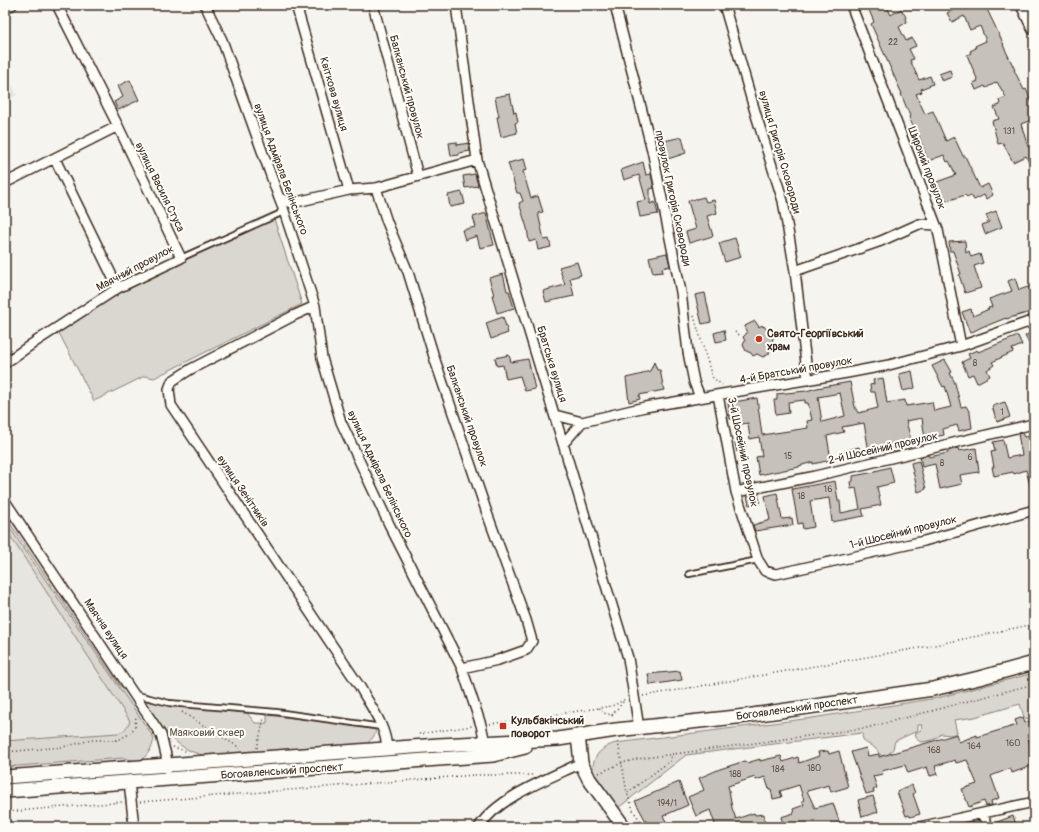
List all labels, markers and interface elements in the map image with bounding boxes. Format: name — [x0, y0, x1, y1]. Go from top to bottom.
street label: Балканський провулок — [387, 34, 427, 141]
house number: 22 — [888, 37, 898, 48]
street label: Квіткова вулиця — [317, 55, 351, 133]
street label: вулиця Григорія Сковороди — [756, 89, 804, 215]
street label: вулиця Адмірала Белінського — [251, 101, 311, 237]
street label: Широкий провулок — [905, 125, 949, 211]
house number: 131 — [1003, 126, 1015, 137]
street label: провулок Григорія Сковороди — [652, 129, 694, 267]
street label: вулиця Василя Стуса — [133, 140, 187, 234]
street label: Маячний провулок — [94, 242, 176, 294]
street label: Братська вулиця — [534, 324, 570, 404]
place label: Свято-Георгіївський храм — [766, 327, 864, 353]
marker: Свято-Георгіївський храм — [754, 334, 764, 344]
street label: 4-й Братський провулок — [739, 354, 854, 386]
house number: 8 — [973, 358, 978, 369]
street label: Балканський провулок — [443, 363, 491, 469]
street label: 3-й Шосейний провулок — [725, 396, 761, 508]
house number: 1 — [1000, 407, 1004, 418]
street label: вулиця Адмірала Белінського — [345, 408, 415, 540]
street label: 2-й Шосейний провулок — [827, 429, 939, 467]
house number: 15 — [784, 451, 792, 462]
house number: 6 — [967, 452, 973, 463]
street label: вулиця Зенітників — [214, 453, 272, 529]
house number: 8 — [940, 458, 945, 469]
house number: 16 — [824, 484, 832, 495]
house number: 18 — [797, 491, 805, 502]
street label: 1-й Шосейний провулок — [848, 512, 958, 552]
street label: Маячна вулиця — [81, 597, 131, 661]
street label: Богоявленський проспект — [735, 693, 859, 723]
place label: Кульбакінський поворот — [511, 714, 584, 740]
marker: Кульбакінський поворот — [498, 721, 508, 731]
park label: Маяковий сквер — [169, 726, 245, 739]
house number: 160 — [1006, 738, 1020, 749]
house number: 164 — [967, 741, 982, 752]
house number: 168 — [927, 745, 941, 756]
street label: Богоявленський проспект — [220, 760, 344, 782]
house number: 180 — [807, 763, 821, 774]
house number: 184 — [771, 764, 785, 775]
house number: 188 — [729, 769, 742, 780]
house number: 194/1 — [657, 798, 677, 809]

